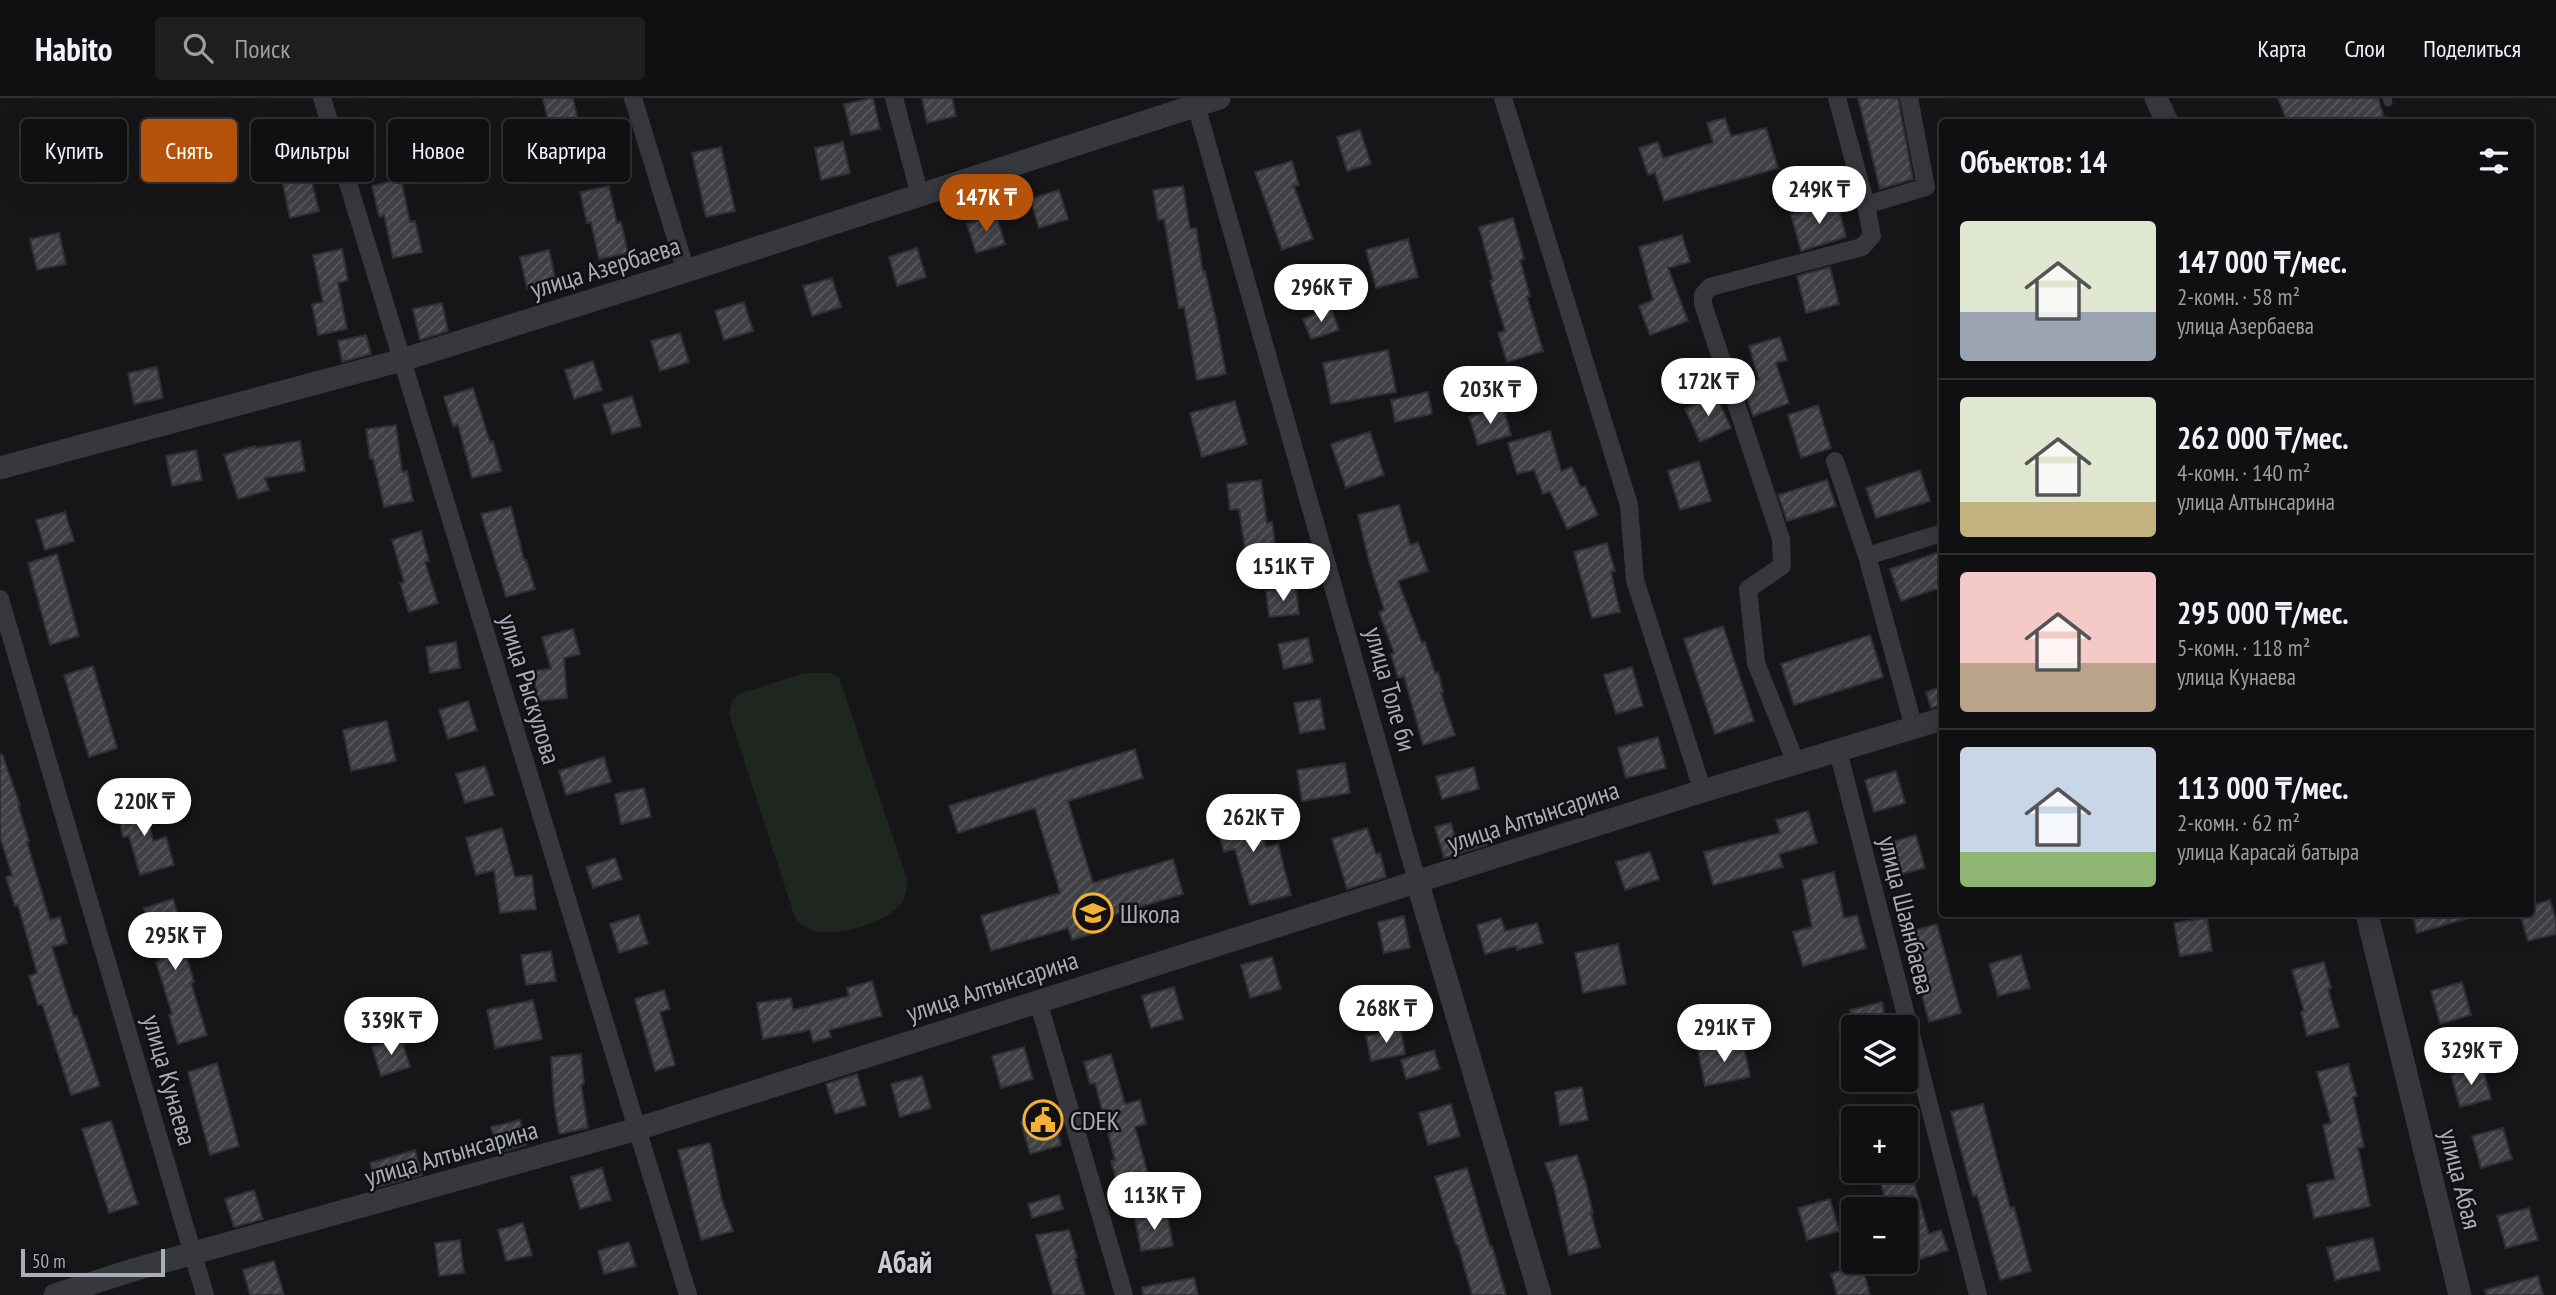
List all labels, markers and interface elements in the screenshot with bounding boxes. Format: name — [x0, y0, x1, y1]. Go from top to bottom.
search box — [155, 17, 645, 80]
text: Habito — [35, 27, 113, 70]
icon: search — [179, 29, 217, 67]
text: Поиск — [235, 32, 290, 65]
text: Карта — [2258, 33, 2306, 64]
text: Слои — [2344, 33, 2385, 64]
text: Поделиться — [2423, 33, 2521, 64]
chip: Купить — [21, 119, 127, 182]
chip: Снять — [141, 119, 237, 182]
chip: Фильтры — [251, 119, 374, 182]
chip: Новое — [388, 119, 489, 182]
chip: Квартира — [503, 119, 630, 182]
text: Объектов: 14 — [1960, 142, 2107, 181]
icon: filters — [2475, 142, 2513, 180]
pin: 249K ₸ — [1762, 166, 1876, 226]
pin: 147K ₸ — [929, 174, 1043, 234]
text: 249K ₸ — [1788, 174, 1850, 203]
text: 147K ₸ — [955, 182, 1017, 211]
street label: улица Азербаева — [526, 229, 684, 305]
text: 147 000 ₸/мес. — [2177, 242, 2347, 281]
icon: home — [2016, 249, 2100, 333]
pin: 296K ₸ — [1264, 264, 1378, 324]
text: 296K ₸ — [1290, 272, 1352, 301]
text: 2-комн. · 58 m² — [2177, 282, 2300, 311]
text: улица Азербаева — [2177, 311, 2314, 340]
pin: 172K ₸ — [1651, 358, 1765, 418]
pin: 203K ₸ — [1433, 366, 1547, 426]
text: 172K ₸ — [1677, 366, 1739, 395]
text: 203K ₸ — [1459, 374, 1521, 403]
text: 262 000 ₸/мес. — [2177, 418, 2349, 457]
icon: home — [2016, 425, 2100, 509]
text: 4-комн. · 140 m² — [2177, 458, 2310, 487]
text: улица Алтынсарина — [2177, 487, 2335, 516]
pin: 151K ₸ — [1226, 544, 1340, 603]
text: 151K ₸ — [1252, 551, 1314, 580]
text: 295 000 ₸/мес. — [2177, 593, 2349, 632]
icon: home — [2016, 600, 2100, 684]
street label: улица Рыскулова — [492, 610, 568, 768]
street label: улица Толе би — [1358, 623, 1424, 755]
text: 5-комн. · 118 m² — [2177, 633, 2310, 662]
text: улица Кунаева — [2177, 662, 2296, 691]
text: 113 000 ₸/мес. — [2177, 768, 2349, 807]
street label: улица Алтынсарина — [1443, 773, 1623, 859]
icon: home — [2016, 775, 2100, 859]
pin: 220K ₸ — [87, 778, 201, 838]
text: 220K ₸ — [113, 786, 175, 815]
pin: 262K ₸ — [1196, 794, 1310, 854]
text: 262K ₸ — [1222, 802, 1284, 831]
text: 2-комн. · 62 m² — [2177, 808, 2300, 837]
street label: улица Шаянбаева — [1871, 832, 1943, 998]
text: улица Карасай батыра — [2177, 837, 2359, 866]
school or university icon: Школа — [1072, 892, 1114, 934]
place label: Школа — [1120, 897, 1180, 930]
pin: 295K ₸ — [118, 912, 232, 972]
text: 295K ₸ — [144, 920, 206, 949]
street label: улица Алтынсарина — [902, 943, 1082, 1029]
pin: 268K ₸ — [1329, 986, 1443, 1045]
text: 268K ₸ — [1355, 993, 1417, 1022]
pin: 339K ₸ — [334, 998, 448, 1057]
pin: 291K ₸ — [1667, 1004, 1781, 1064]
text: 339K ₸ — [360, 1005, 422, 1034]
street label: улица Кунаева — [136, 1011, 204, 1149]
text: 291K ₸ — [1693, 1012, 1755, 1041]
map controls — [1841, 1015, 1918, 1274]
button: layers — [1841, 1015, 1918, 1092]
pin: 329K ₸ — [2414, 1028, 2528, 1087]
text: 329K ₸ — [2440, 1035, 2502, 1064]
public building icon: CDEK — [1022, 1099, 1064, 1141]
place label: CDEK — [1070, 1104, 1120, 1137]
button: + — [1841, 1106, 1918, 1183]
street label: улица Алтынсарина — [361, 1113, 541, 1193]
street label: улица Абая — [2433, 1125, 2489, 1233]
pin: 113K ₸ — [1097, 1172, 1211, 1232]
text: 113K ₸ — [1123, 1180, 1185, 1209]
button: − — [1841, 1197, 1918, 1274]
district label: Абай — [877, 1242, 932, 1281]
scale bar — [21, 1246, 164, 1278]
text: 50 m — [32, 1249, 66, 1273]

